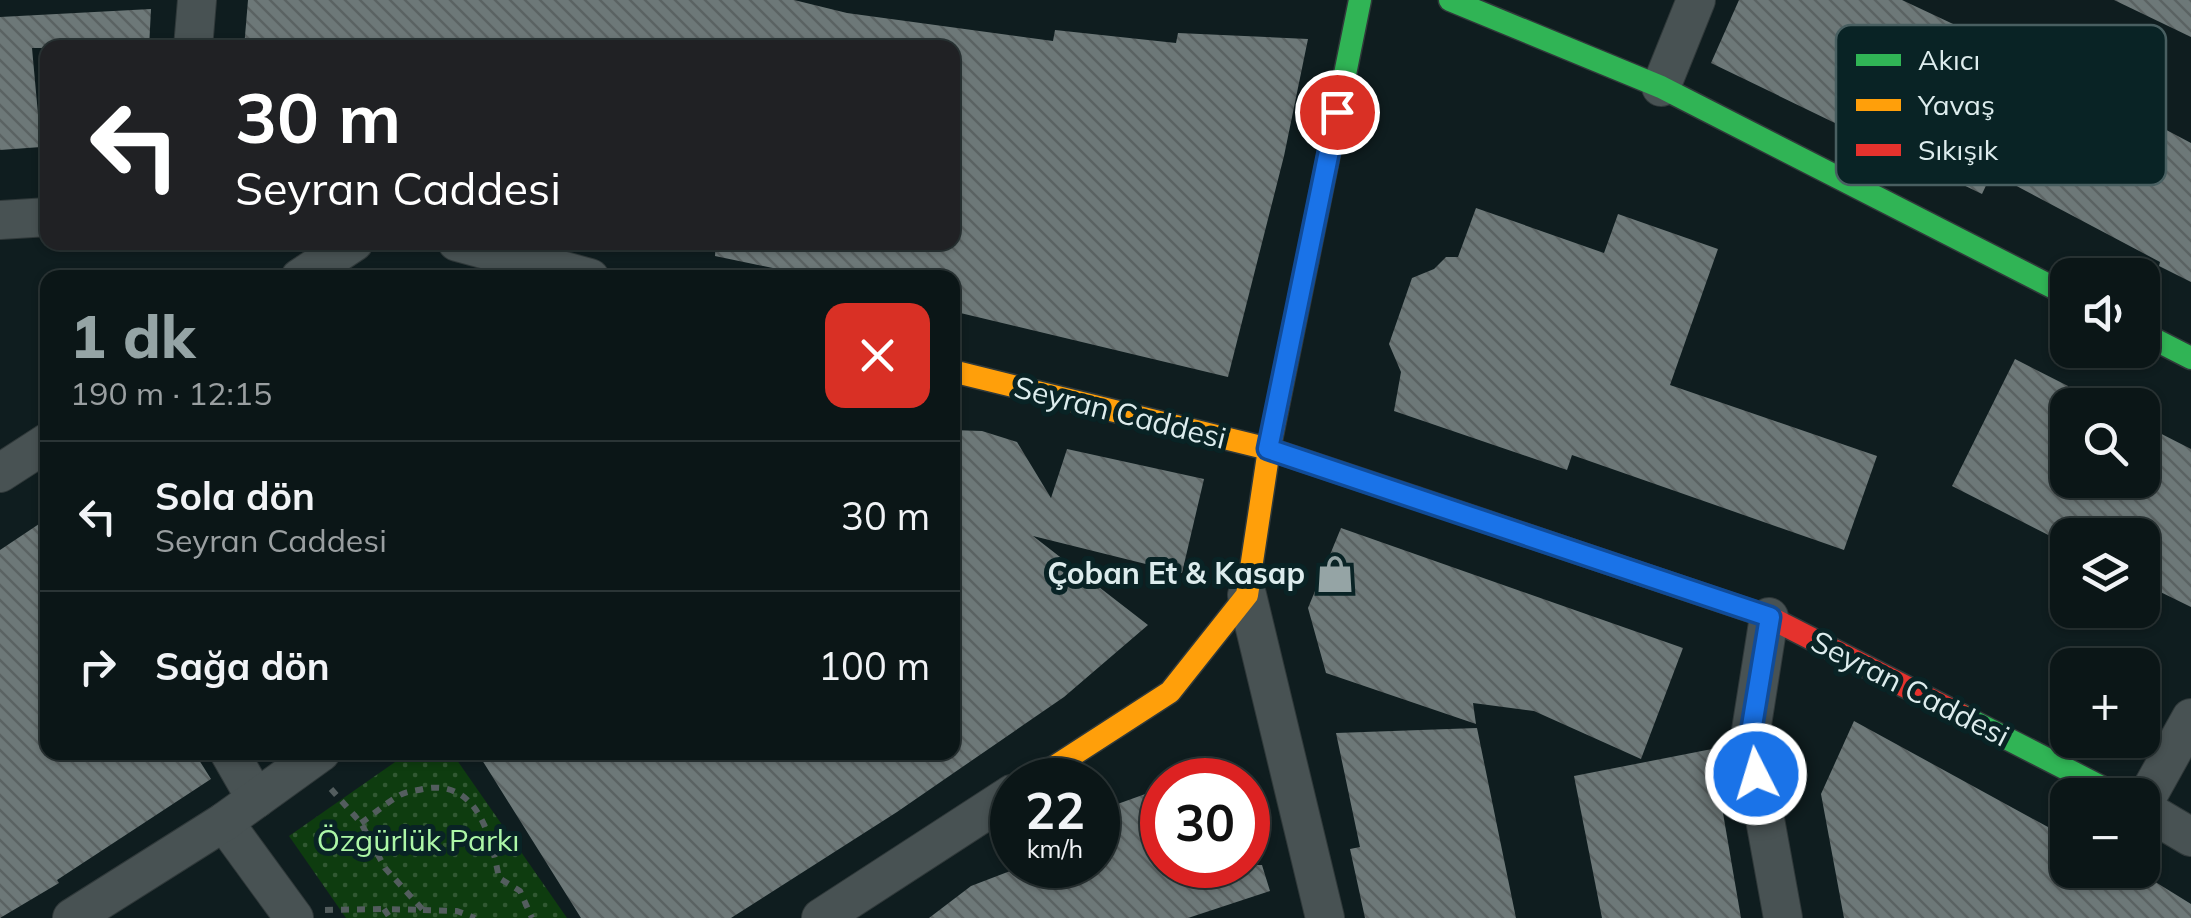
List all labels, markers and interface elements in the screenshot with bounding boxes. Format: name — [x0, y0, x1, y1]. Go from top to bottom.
legend — [1836, 25, 2166, 185]
text: Akıcı — [1918, 42, 1980, 77]
pin — [1295, 70, 1380, 155]
text: 30 m — [235, 73, 401, 161]
icon: left — [70, 80, 200, 210]
icon: arrive — [1310, 85, 1365, 140]
text: Yavaş — [1917, 87, 1995, 122]
text: Sıkışık — [1918, 132, 1999, 167]
text: Seyran Caddesi — [235, 160, 561, 216]
map controls — [2050, 258, 2160, 888]
button: sound — [2050, 258, 2160, 368]
text: 1 dk — [70, 298, 195, 373]
button: close — [825, 303, 930, 408]
street label: Seyran Caddesi — [1010, 367, 1230, 457]
text: 190 m · 12:15 — [70, 373, 272, 413]
button: search — [2050, 388, 2160, 498]
text: Sola dön — [155, 472, 315, 520]
icon: left — [70, 489, 125, 544]
text: 30 m — [841, 492, 930, 540]
button: layers — [2050, 518, 2160, 628]
text: Seyran Caddesi — [155, 520, 387, 560]
shop icon: Çoban Et & Kasap — [1314, 553, 1356, 595]
place label: Çoban Et & Kasap — [1047, 554, 1305, 592]
street label: Seyran Caddesi — [1805, 622, 2016, 754]
icon: right — [70, 639, 125, 694]
text: Sağa dön — [155, 642, 330, 690]
text: 100 m — [818, 642, 930, 690]
button: + — [2050, 648, 2160, 758]
position arrow — [1704, 722, 1808, 826]
speed limit sign: 30 — [1140, 758, 1270, 888]
button: − — [2050, 778, 2160, 888]
text: 22 — [1025, 779, 1085, 842]
park label: Özgürlük Parkı — [317, 821, 519, 859]
text: km/h — [1027, 833, 1083, 864]

